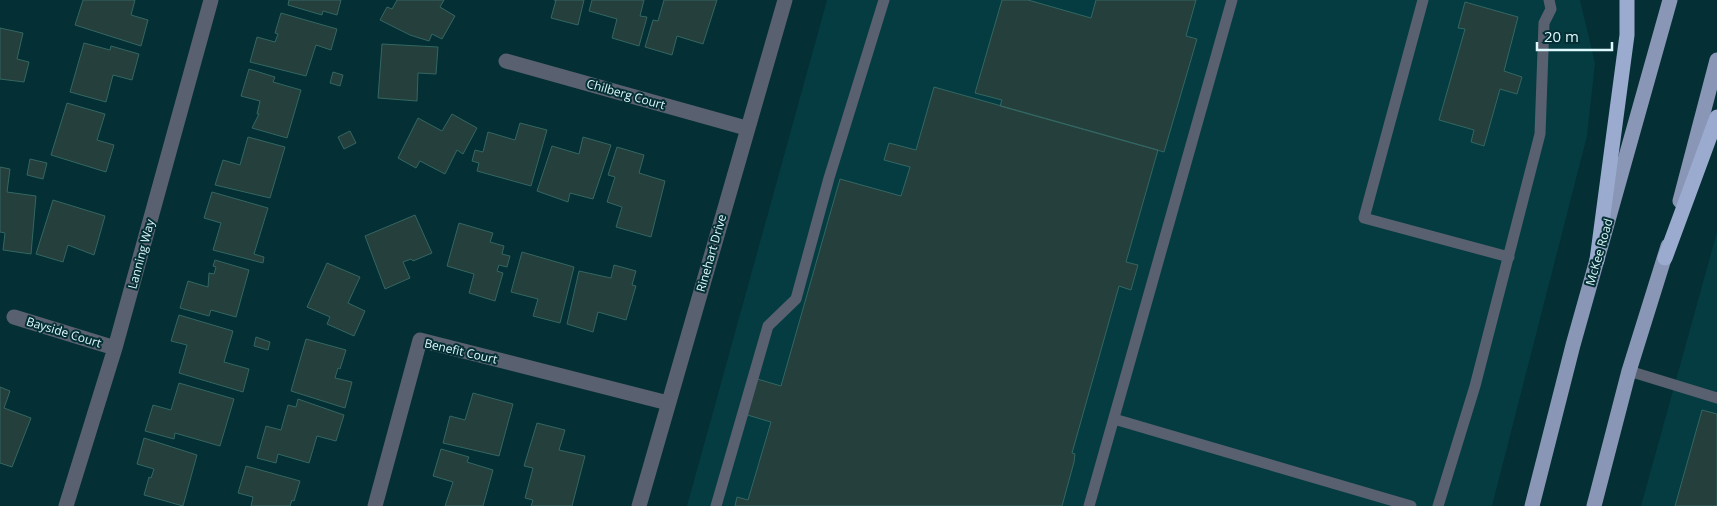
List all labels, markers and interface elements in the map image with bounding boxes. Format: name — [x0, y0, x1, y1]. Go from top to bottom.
scale bar — [1537, 20, 1612, 52]
text: 20 m — [1544, 26, 1579, 46]
street label: Chilberg Court — [585, 75, 667, 113]
street label: Rinehart Drive — [692, 212, 730, 294]
street label: Lanning Way — [124, 216, 159, 291]
street label: McKee Road — [1581, 216, 1617, 288]
street label: Bayside Court — [24, 313, 104, 351]
street label: Benefit Court — [423, 334, 499, 368]

